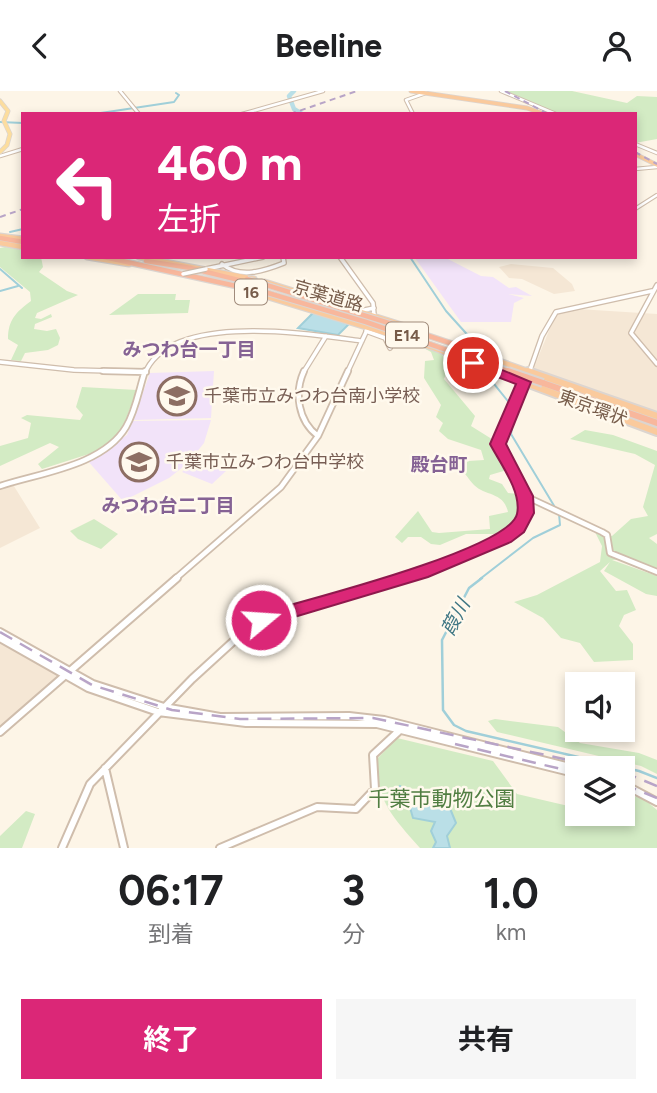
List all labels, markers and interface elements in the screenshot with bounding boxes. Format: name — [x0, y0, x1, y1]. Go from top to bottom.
icon: back — [21, 27, 59, 65]
text: Beeline — [275, 27, 382, 65]
icon: person — [598, 27, 636, 65]
text: 460 m — [157, 133, 303, 192]
icon: left — [42, 140, 133, 231]
text: 左折 — [157, 200, 221, 238]
street label: 京葉道路 — [290, 276, 366, 316]
road number: 16 — [235, 279, 267, 305]
road number: E14 — [386, 323, 428, 347]
pin — [443, 333, 503, 393]
district label: みつわ台一丁目 — [122, 338, 256, 361]
icon: arrive — [454, 344, 492, 382]
school or university icon: 千葉市立みつわ台南小学校 — [156, 375, 198, 417]
place label: 千葉市立みつわ台南小学校 — [204, 385, 420, 407]
street label: 東京環状 — [555, 385, 631, 431]
school or university icon: 千葉市立みつわ台中学校 — [118, 441, 160, 483]
place label: 千葉市立みつわ台中学校 — [166, 451, 364, 473]
district label: 殿台町 — [410, 453, 468, 476]
district label: みつわ台二丁目 — [101, 494, 235, 517]
position arrow — [224, 583, 298, 657]
water label: 葭川 — [436, 593, 475, 639]
map controls — [565, 672, 635, 826]
button: sound — [565, 672, 635, 742]
button: layers — [565, 756, 635, 826]
park label: 千葉市動物公園 — [369, 786, 516, 811]
text: 06:17 — [118, 865, 224, 916]
text: 3 — [342, 865, 365, 916]
text: 1.0 — [483, 868, 539, 919]
text: km — [496, 918, 526, 946]
text: 到着 — [148, 920, 194, 948]
text: 分 — [342, 920, 365, 948]
button: 終了 — [21, 999, 322, 1079]
button: 共有 — [336, 999, 636, 1079]

